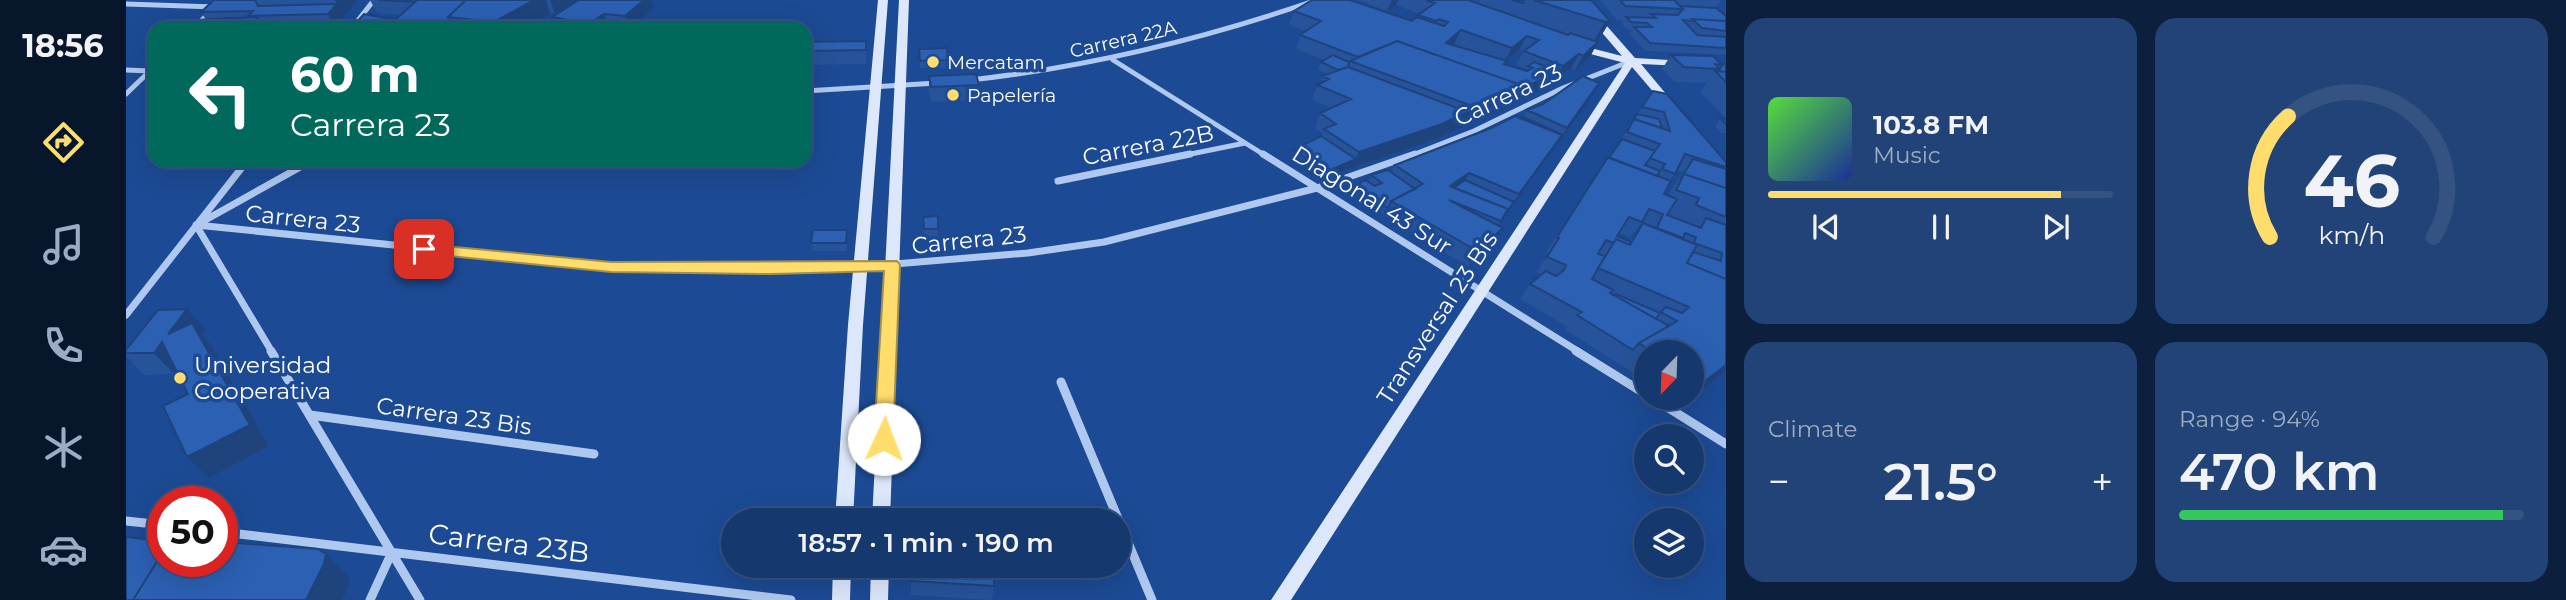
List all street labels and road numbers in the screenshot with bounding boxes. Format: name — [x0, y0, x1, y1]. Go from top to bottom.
street label: Carrera 22A — [1067, 16, 1179, 63]
street label: Carrera 23 — [1450, 58, 1566, 132]
street label: Carrera 22B — [1080, 119, 1216, 171]
street label: Diagonal 43 Sur — [1287, 140, 1457, 260]
street label: Carrera 23 — [244, 199, 362, 239]
street label: Carrera 23 — [910, 220, 1028, 260]
street label: Transversal 23 Bis — [1371, 226, 1503, 410]
street label: Carrera 23 Bis — [375, 391, 533, 441]
street label: Carrera 23B — [427, 516, 591, 570]

